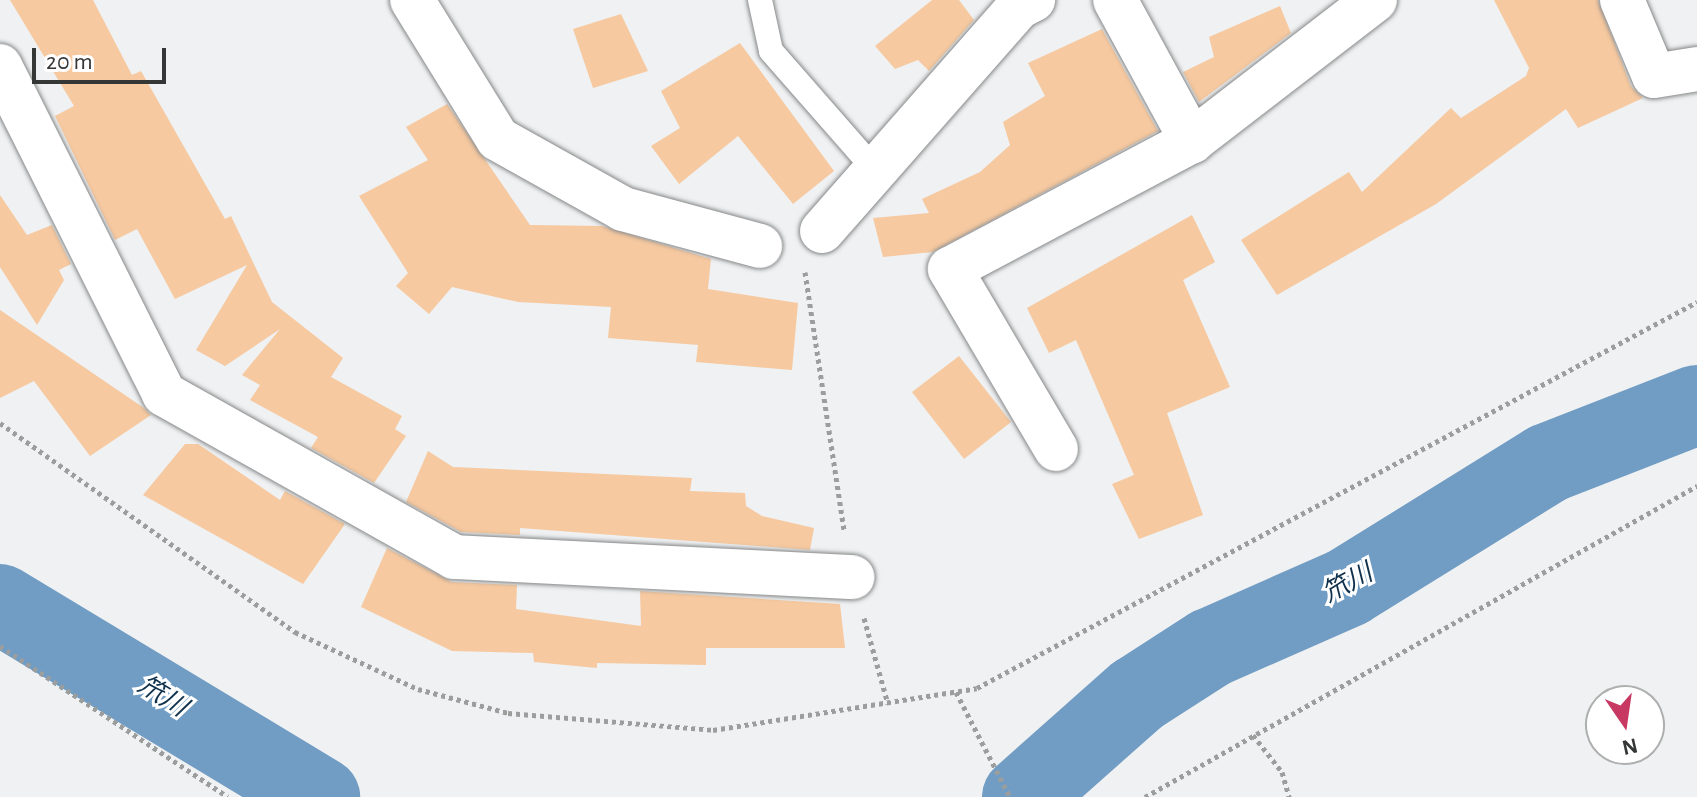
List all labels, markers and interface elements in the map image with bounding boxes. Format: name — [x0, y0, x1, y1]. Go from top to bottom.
scale bar — [36, 32, 170, 82]
text: 20 m — [46, 50, 93, 74]
water label: 笊川 — [1318, 558, 1378, 610]
water label: 笊川 — [132, 670, 192, 724]
north arrow — [1585, 685, 1665, 765]
text: N — [1620, 734, 1640, 759]

